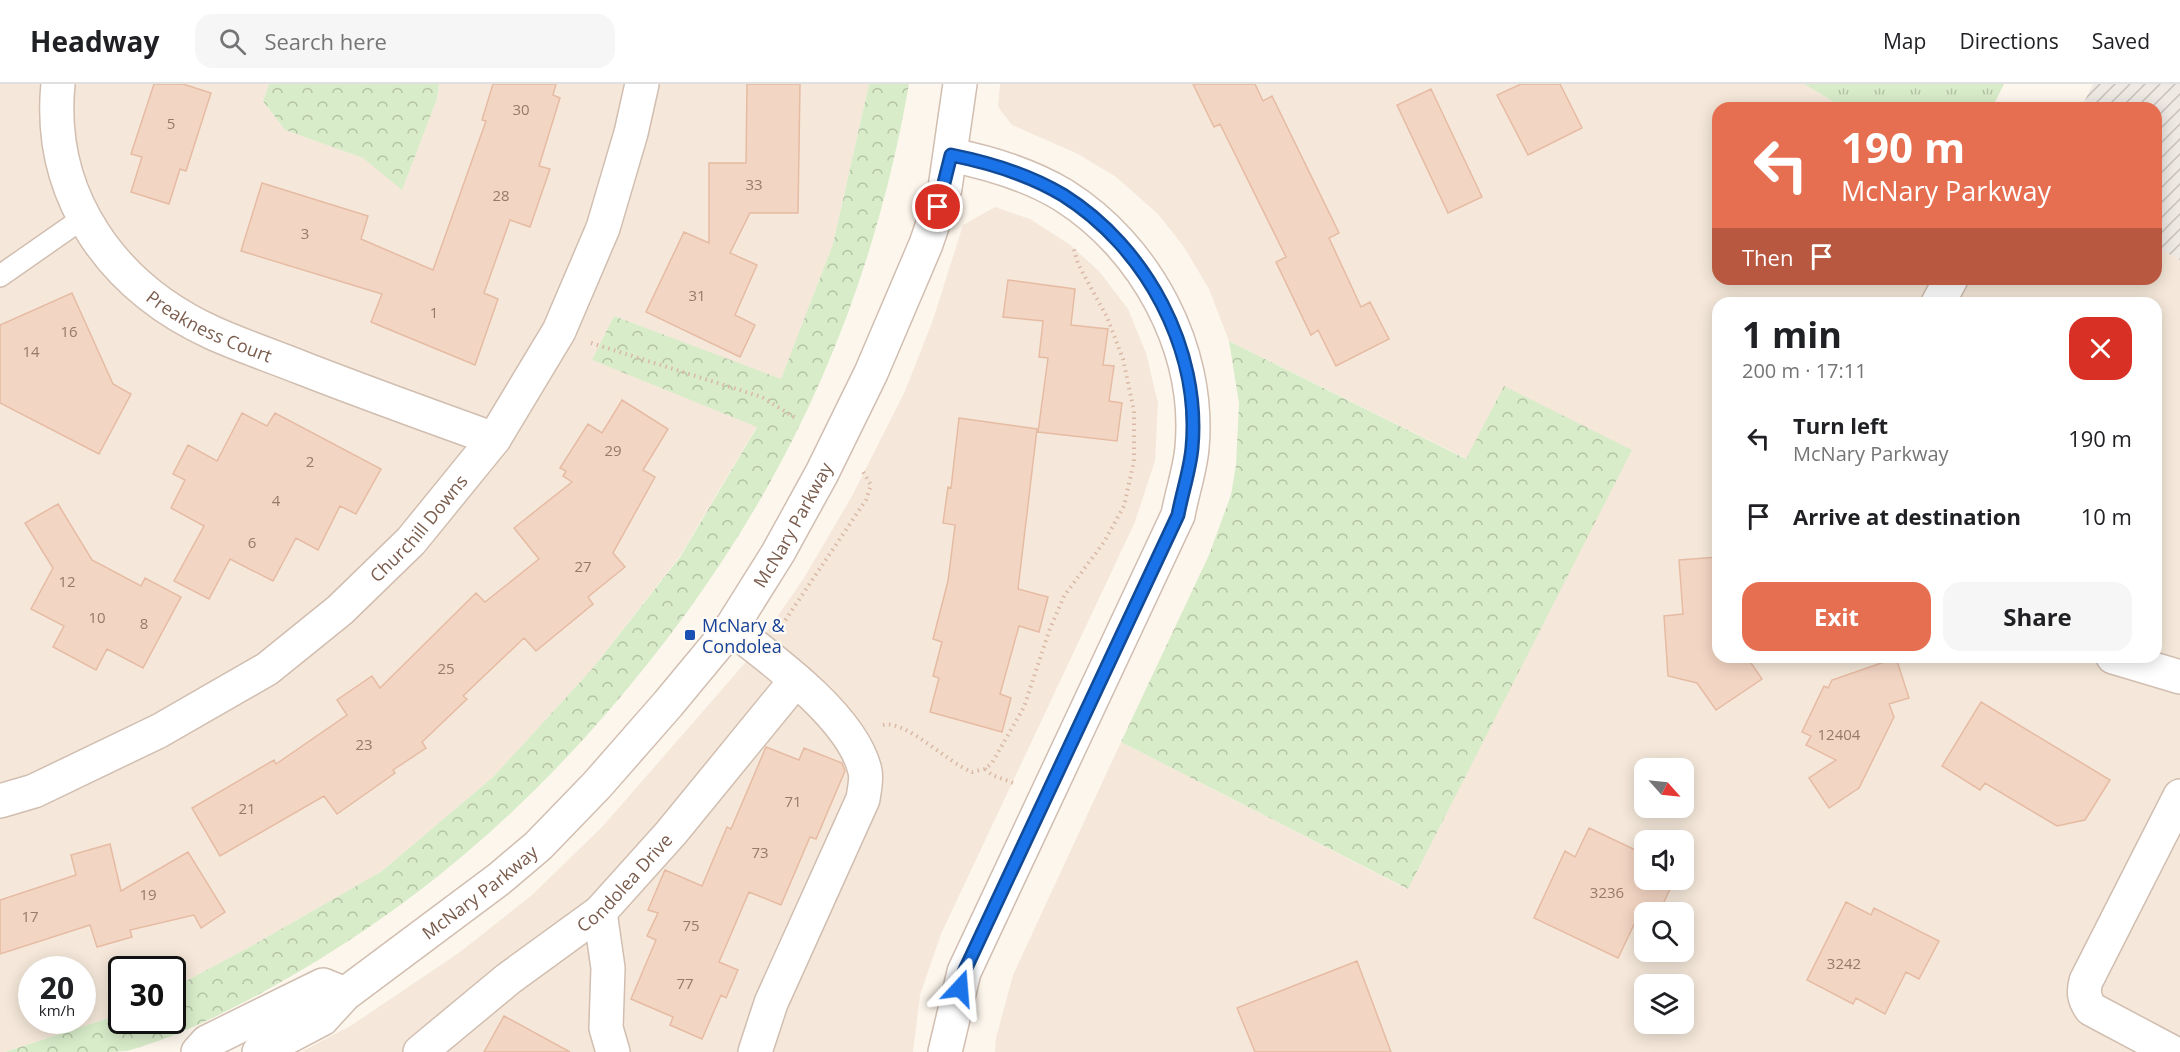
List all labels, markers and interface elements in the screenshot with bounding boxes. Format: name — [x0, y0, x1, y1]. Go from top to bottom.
search box — [195, 14, 615, 68]
text: Headway — [30, 22, 159, 60]
icon: search — [216, 25, 249, 58]
text: Search here — [264, 26, 387, 56]
text: Map — [1883, 27, 1926, 55]
text: Directions — [1959, 27, 2059, 55]
text: Saved — [2092, 27, 2150, 55]
house number: 30 — [512, 99, 530, 119]
house number: 5 — [167, 113, 175, 133]
text: 190 m — [1841, 118, 1965, 175]
icon: left — [1742, 126, 1820, 204]
text: McNary Parkway — [1841, 172, 2051, 209]
house number: 33 — [745, 174, 763, 194]
pin — [912, 181, 963, 232]
house number: 28 — [492, 185, 510, 205]
icon: arrive — [921, 190, 954, 223]
house number: 3 — [301, 223, 309, 243]
icon: arrive — [1805, 240, 1838, 273]
text: Then — [1742, 242, 1793, 272]
street label: Preakness Court — [142, 285, 275, 367]
house number: 31 — [688, 285, 706, 305]
house number: 1 — [430, 302, 438, 322]
text: 1 min — [1742, 310, 1842, 359]
button: close — [2069, 317, 2132, 380]
house number: 16 — [60, 321, 78, 341]
house number: 14 — [22, 341, 40, 361]
text: 200 m · 17:11 — [1742, 357, 1867, 384]
text: Turn left — [1793, 410, 1888, 440]
icon: left — [1742, 422, 1775, 455]
text: 190 m — [2068, 423, 2132, 453]
house number: 29 — [604, 440, 622, 460]
text: McNary Parkway — [1793, 440, 1949, 467]
house number: 2 — [306, 451, 314, 471]
street label: McNary Parkway — [748, 457, 838, 592]
street label: Churchill Downs — [364, 469, 472, 587]
house number: 4 — [272, 490, 281, 510]
icon: arrive — [1742, 500, 1775, 533]
text: Arrive at destination — [1793, 501, 2021, 531]
text: 10 m — [2081, 501, 2132, 531]
house number: 6 — [248, 532, 256, 552]
house number: 27 — [574, 556, 592, 576]
house number: 12 — [58, 571, 76, 591]
button: Exit — [1742, 582, 1931, 651]
button: Share — [1943, 582, 2132, 651]
house number: 10 — [88, 607, 106, 627]
house number: 8 — [140, 613, 148, 633]
place label: McNary & Condolea — [702, 613, 785, 658]
marker: McNary & Condolea — [683, 628, 697, 642]
house number: 25 — [437, 658, 455, 678]
house number: 12404 — [1818, 724, 1861, 744]
house number: 23 — [355, 734, 373, 754]
north arrow — [1634, 758, 1694, 818]
map controls — [1634, 758, 1694, 1034]
house number: 71 — [784, 791, 802, 811]
house number: 21 — [238, 798, 256, 818]
street label: Condolea Drive — [572, 828, 677, 937]
button: sound — [1634, 830, 1694, 890]
street label: McNary Parkway — [417, 839, 543, 944]
house number: 73 — [751, 842, 769, 862]
house number: 3236 — [1590, 882, 1624, 902]
house number: 19 — [139, 884, 157, 904]
button: search — [1634, 902, 1694, 962]
house number: 17 — [21, 906, 39, 926]
house number: 75 — [682, 915, 700, 935]
house number: 3242 — [1827, 953, 1861, 973]
speed limit sign: 30 — [108, 956, 186, 1034]
position arrow — [928, 956, 992, 1020]
text: 20 — [40, 967, 74, 1008]
house number: 77 — [676, 973, 694, 993]
button: layers — [1634, 974, 1694, 1034]
text: km/h — [39, 1000, 75, 1020]

